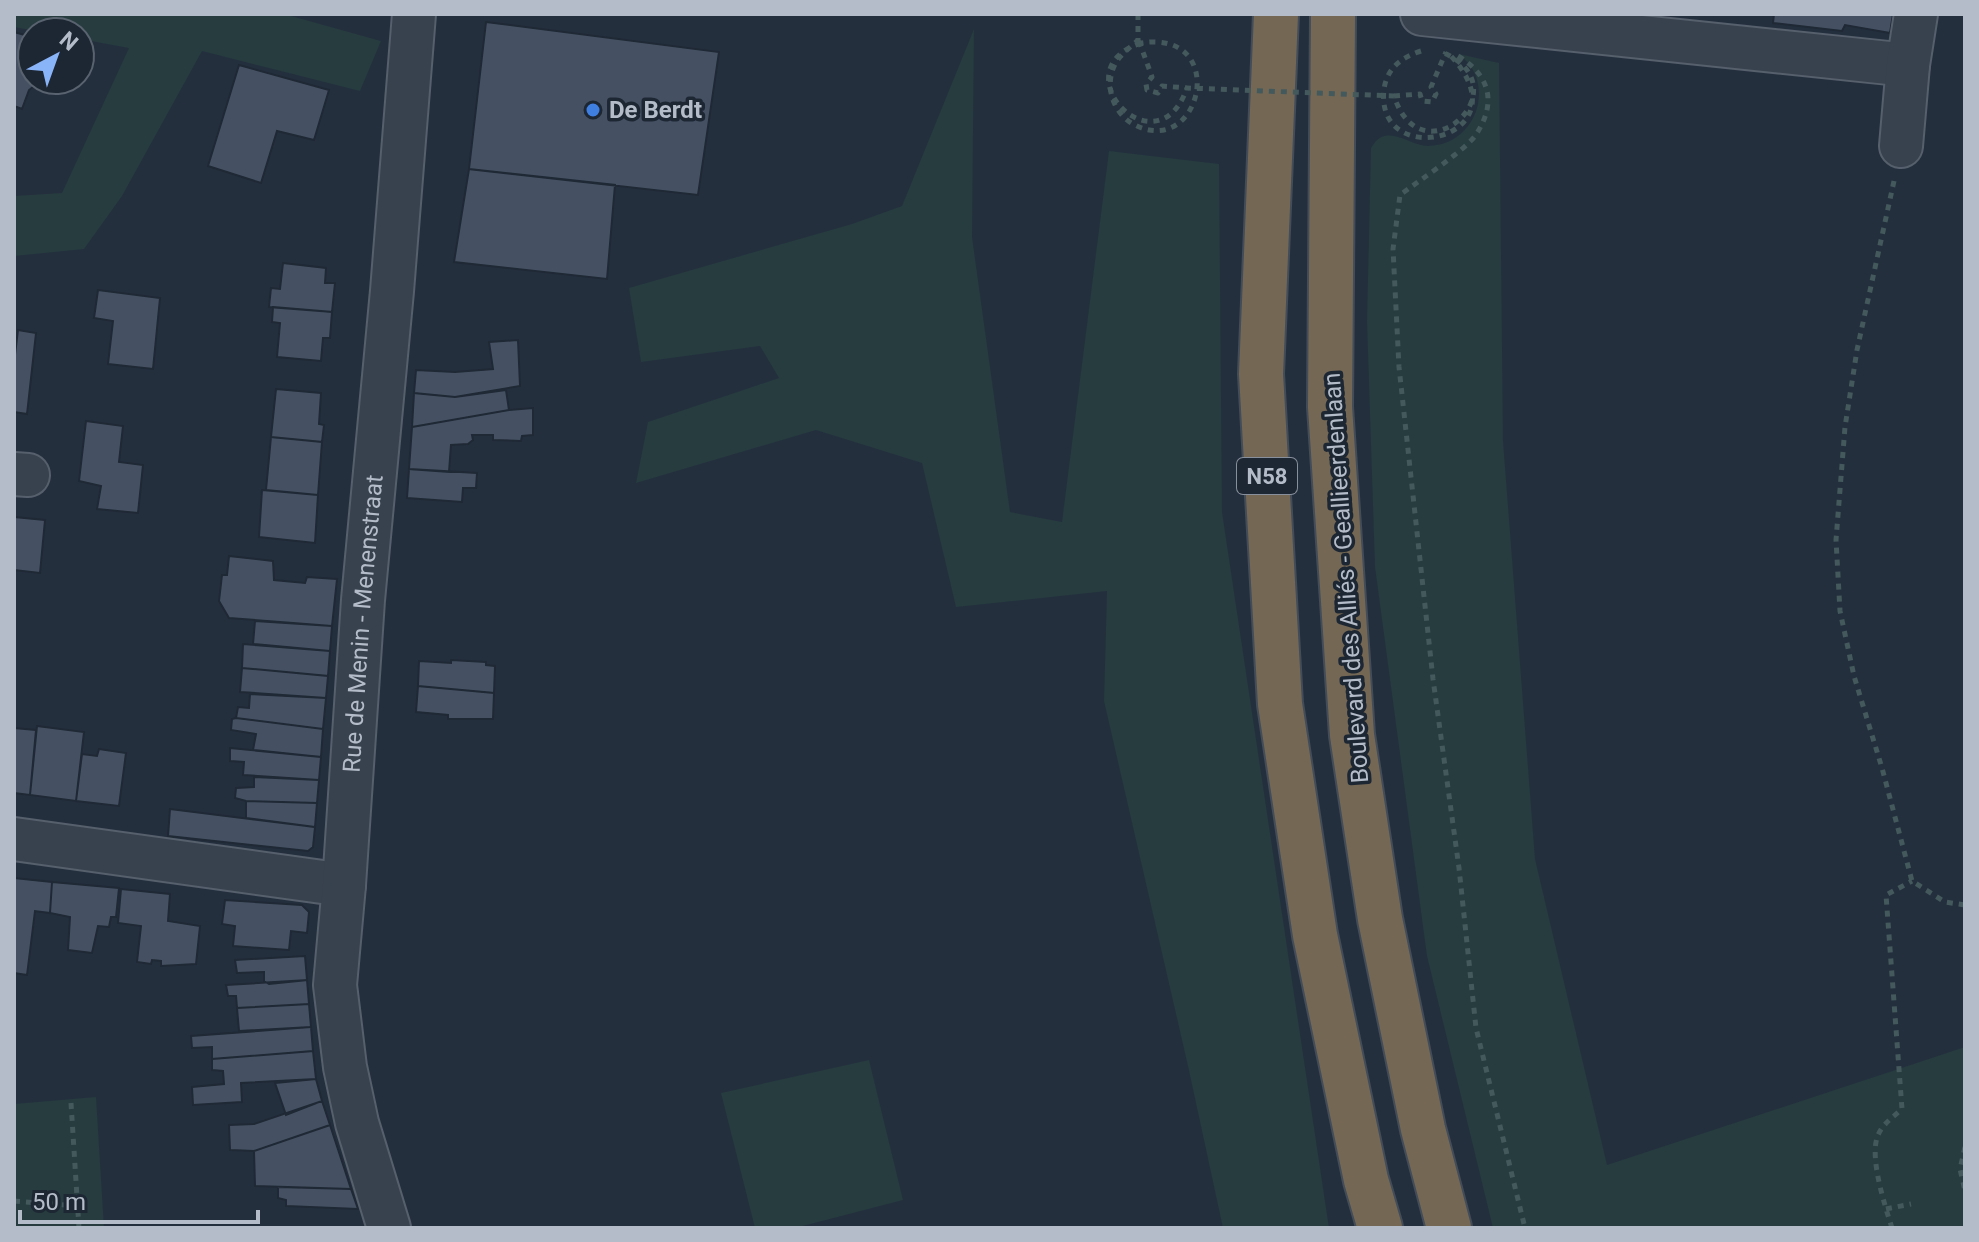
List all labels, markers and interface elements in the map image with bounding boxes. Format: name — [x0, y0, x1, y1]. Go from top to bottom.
north arrow — [16, 16, 96, 96]
text: N — [55, 27, 83, 56]
place label: De Berdt — [609, 96, 702, 124]
marker: De Berdt — [584, 101, 602, 119]
street label: Boulevard des Alliés - Geallieerdenlaan — [1318, 372, 1374, 784]
road number: N58 — [1237, 458, 1297, 494]
street label: Rue de Menin - Menenstraat — [338, 474, 389, 773]
scale bar — [20, 1174, 258, 1224]
text: 50 m — [32, 1188, 86, 1216]

